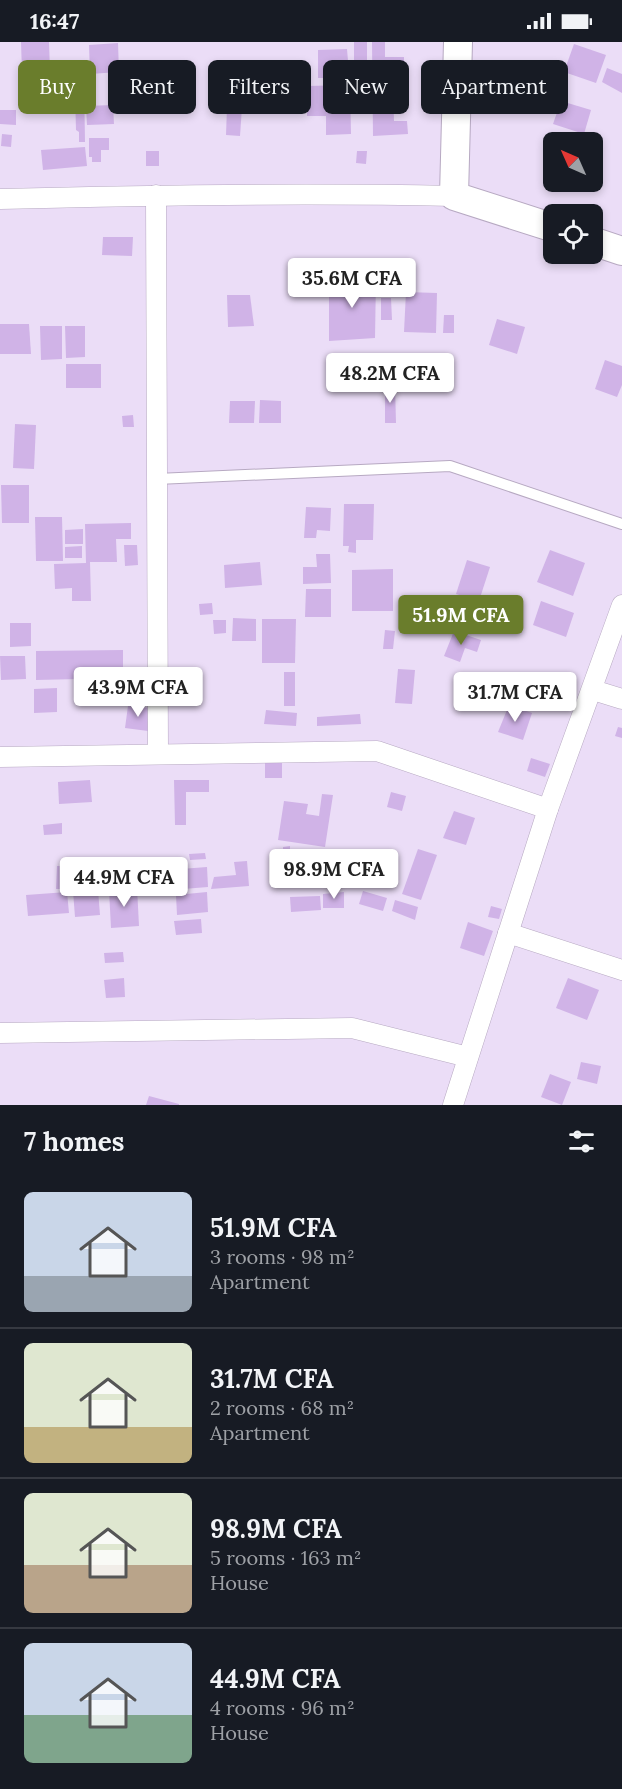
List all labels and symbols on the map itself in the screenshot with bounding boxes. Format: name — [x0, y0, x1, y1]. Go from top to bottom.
north arrow — [543, 132, 603, 192]
pin: 35.6M CFA — [283, 258, 421, 309]
pin: 48.2M CFA — [321, 353, 459, 404]
pin: 51.9M CFA — [392, 595, 530, 646]
pin: 43.9M CFA — [69, 667, 207, 718]
pin: 31.7M CFA — [446, 672, 584, 723]
pin: 98.9M CFA — [265, 849, 403, 900]
pin: 44.9M CFA — [55, 857, 193, 908]

